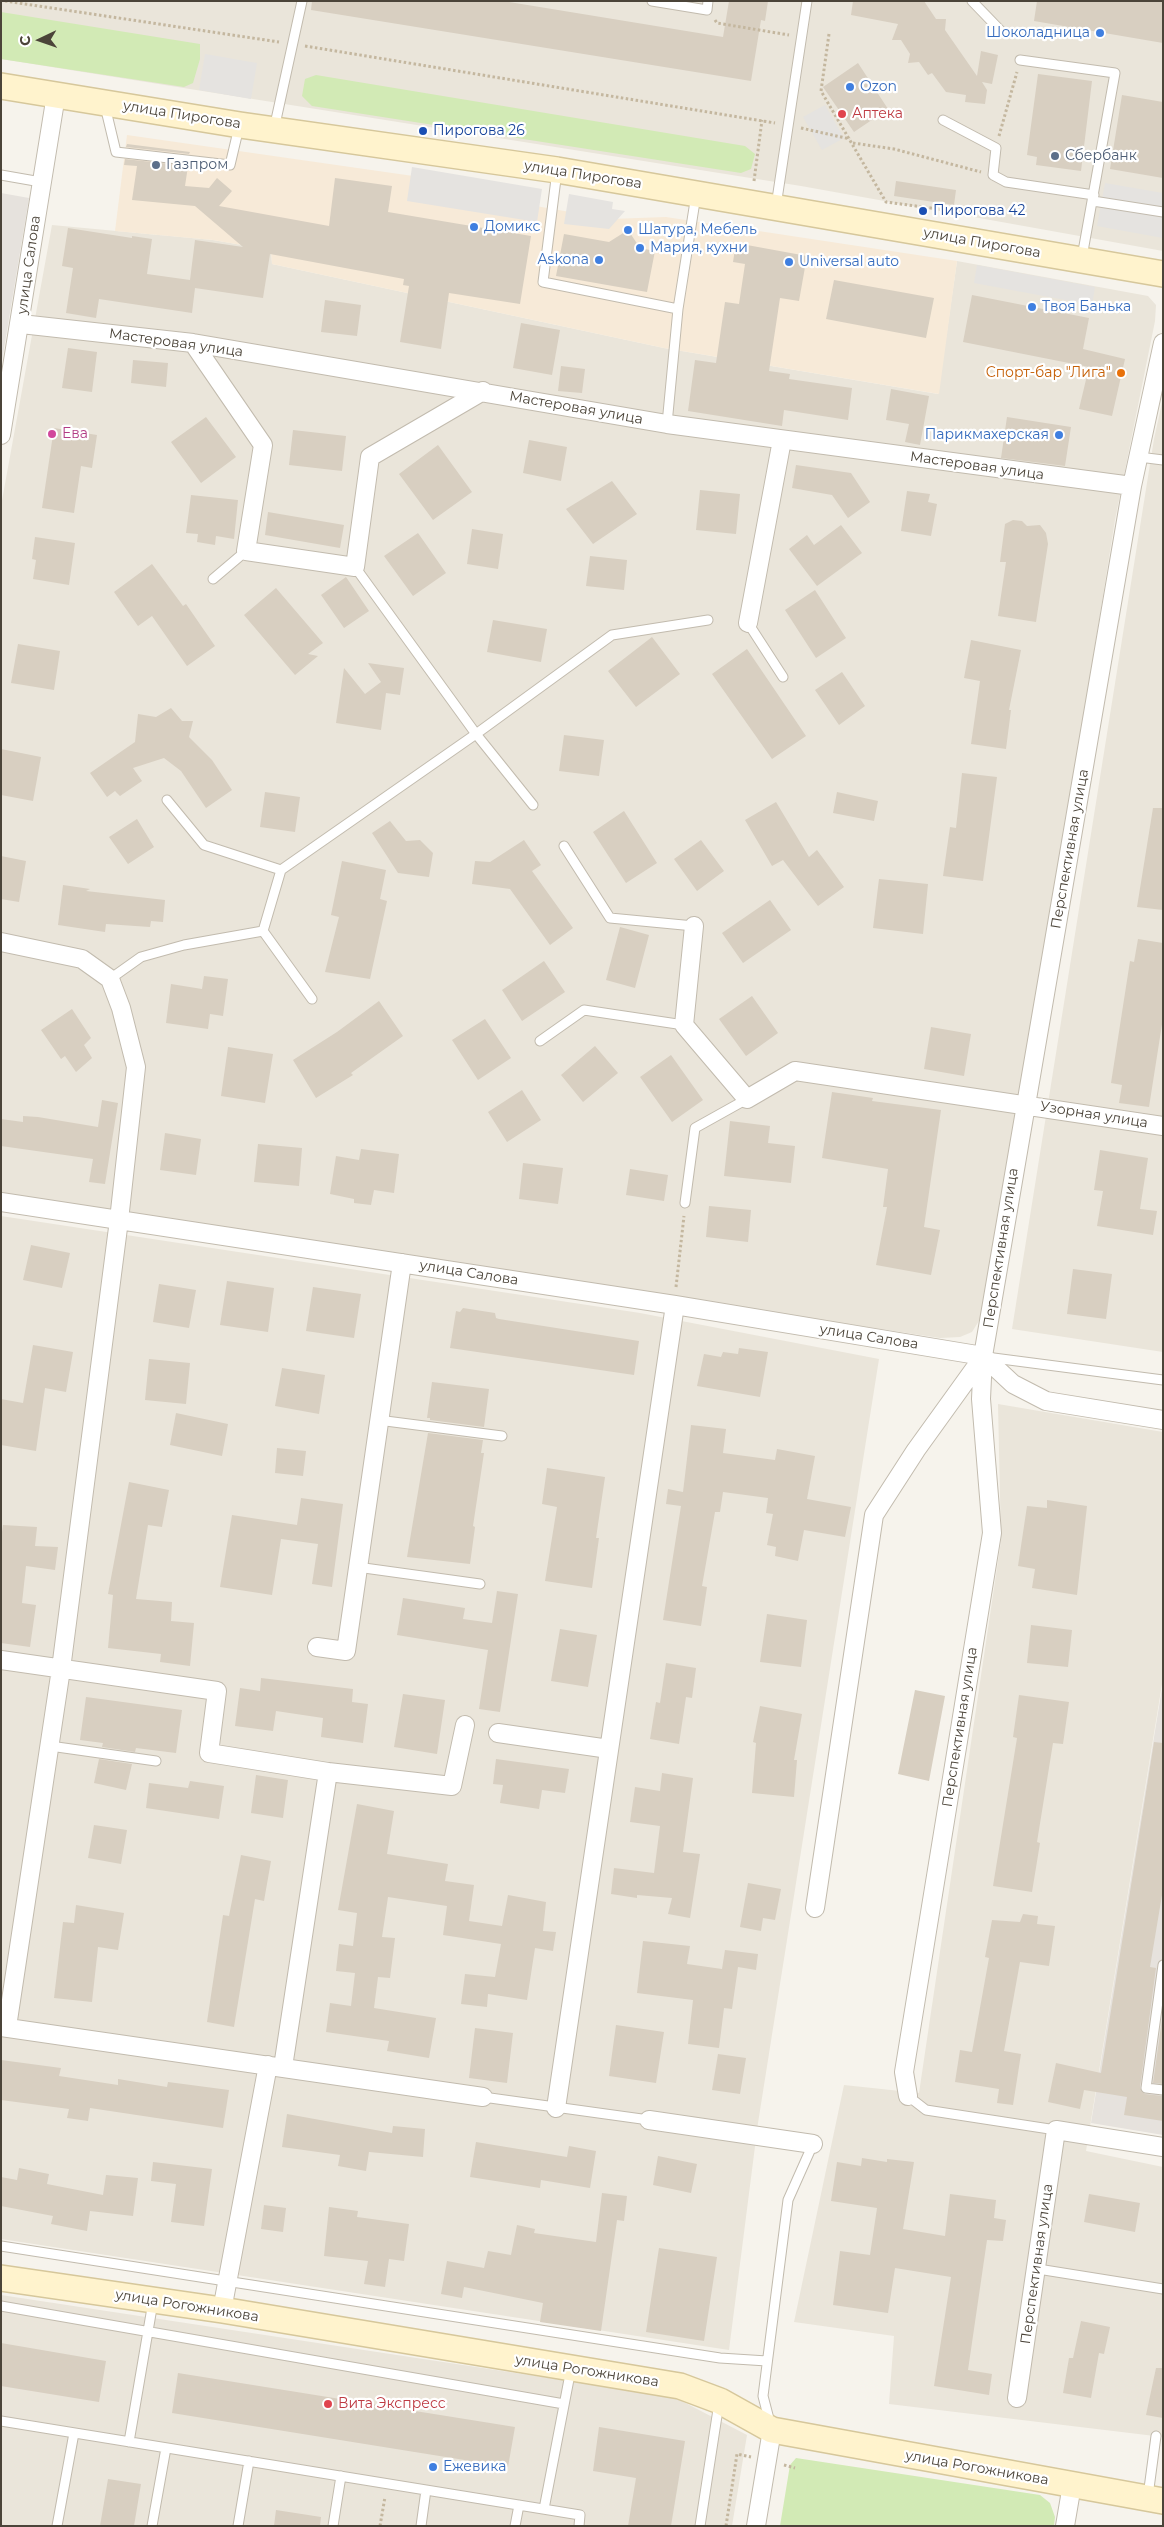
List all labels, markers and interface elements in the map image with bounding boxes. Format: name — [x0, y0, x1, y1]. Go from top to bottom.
north arrow — [15, 15, 65, 65]
place label: Шоколадница — [986, 25, 1090, 41]
marker: Шоколадница — [1094, 27, 1106, 39]
text: С — [16, 35, 34, 46]
place label: Ozon — [860, 79, 897, 95]
marker: Ozon — [844, 81, 856, 93]
street label: улица Пирогова — [122, 97, 242, 133]
place label: Аптека — [852, 106, 903, 122]
marker: Аптека — [836, 108, 848, 120]
place label: Пирогова 26 — [433, 123, 525, 139]
marker: Пирогова 26 — [417, 125, 429, 137]
place label: Сбербанк — [1065, 148, 1137, 164]
marker: Сбербанк — [1049, 150, 1061, 162]
place label: Газпром — [166, 157, 228, 173]
street label: улица Пирогова — [523, 157, 643, 193]
marker: Газпром — [150, 159, 162, 171]
place label: Пирогова 42 — [933, 203, 1025, 219]
marker: Пирогова 42 — [917, 205, 929, 217]
street label: улица Салова — [14, 214, 44, 316]
place label: Домикс — [484, 219, 540, 235]
marker: Домикс — [468, 221, 480, 233]
place label: Шатура, Мебель — [638, 222, 757, 238]
marker: Шатура, Мебель — [622, 224, 634, 236]
street label: улица Пирогова — [922, 224, 1042, 262]
place label: Мария, кухни — [650, 240, 748, 256]
marker: Мария, кухни — [634, 242, 646, 254]
place label: Askona — [538, 252, 589, 268]
marker: Askona — [593, 254, 605, 266]
place label: Universal auto — [799, 254, 899, 270]
marker: Universal auto — [783, 256, 795, 268]
place label: Твоя Банька — [1042, 299, 1131, 315]
marker: Твоя Банька — [1026, 301, 1038, 313]
street label: Мастеровая улица — [108, 325, 244, 361]
place label: Спорт-бар "Лига" — [986, 365, 1111, 381]
marker: Спорт-бар "Лига" — [1115, 367, 1127, 379]
street label: Мастеровая улица — [508, 388, 644, 428]
place label: Ева — [62, 426, 88, 442]
place label: Парикмахерская — [925, 427, 1049, 443]
marker: Ева — [46, 428, 58, 440]
marker: Парикмахерская — [1053, 429, 1065, 441]
street label: Мастеровая улица — [909, 448, 1045, 484]
street label: Перспективная улица — [1048, 768, 1092, 930]
street label: Узорная улица — [1039, 1098, 1149, 1132]
street label: Перспективная улица — [980, 1167, 1022, 1329]
street label: улица Салова — [418, 1257, 520, 1289]
street label: улица Салова — [818, 1321, 920, 1353]
street label: Перспективная улица — [939, 1646, 981, 1808]
street label: Перспективная улица — [1017, 2183, 1057, 2345]
street label: улица Рогожникова — [114, 2286, 260, 2326]
street label: улица Рогожникова — [514, 2351, 660, 2391]
place label: Вита Экспресс — [338, 2396, 446, 2412]
marker: Вита Экспресс — [322, 2398, 334, 2410]
street label: улица Рогожникова — [904, 2447, 1050, 2489]
place label: Ежевика — [443, 2459, 506, 2475]
marker: Ежевика — [427, 2461, 439, 2473]

